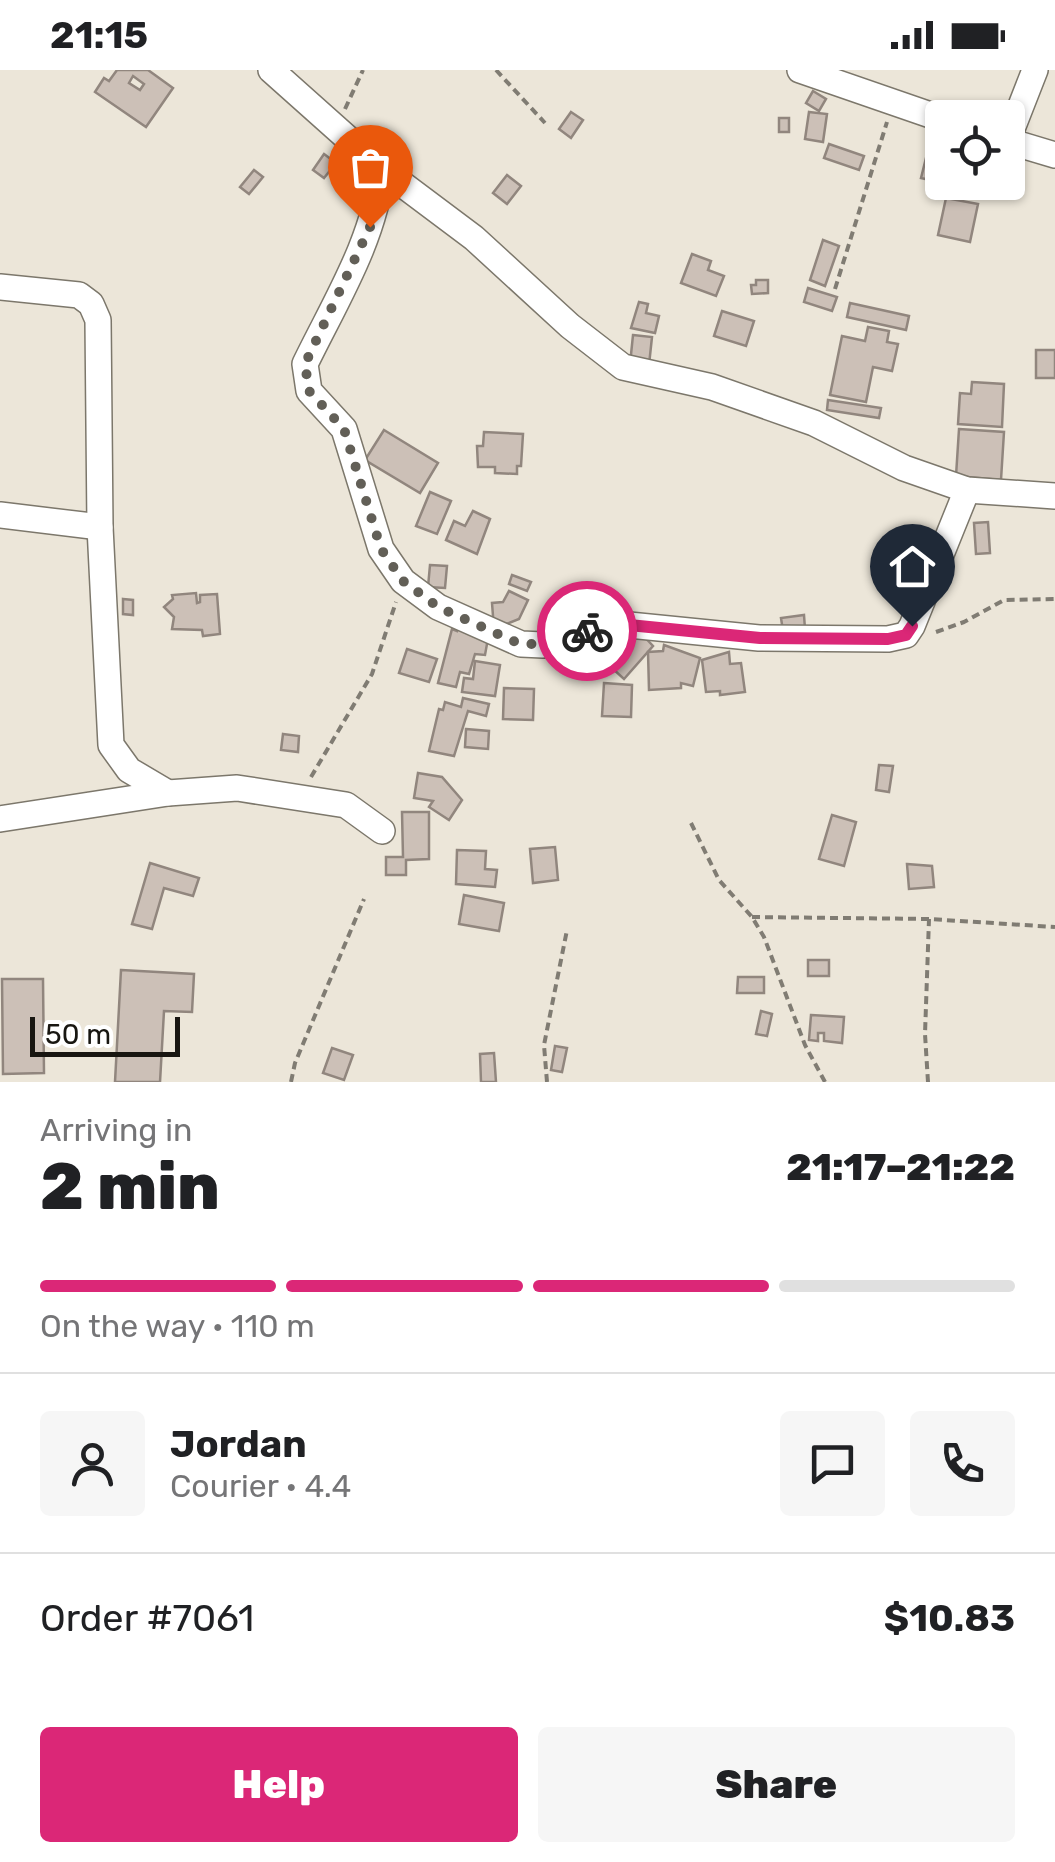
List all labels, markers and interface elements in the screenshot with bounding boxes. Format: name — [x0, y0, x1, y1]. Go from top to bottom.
text: 21:15 — [50, 12, 148, 58]
map controls — [925, 100, 1025, 200]
button: locate — [925, 100, 1025, 200]
pin — [328, 125, 413, 228]
icon: bag — [343, 140, 398, 195]
pin — [870, 524, 955, 627]
icon: home — [885, 539, 940, 594]
courier — [537, 581, 637, 681]
icon: bike — [560, 604, 615, 659]
scale bar — [30, 1012, 180, 1056]
text: 50 m — [45, 1018, 111, 1051]
text: Arriving in — [40, 1111, 192, 1149]
text: 21:17–21:22 — [786, 1144, 1015, 1190]
text: 2 min — [40, 1148, 220, 1225]
text: On the way · 110 m — [40, 1307, 315, 1345]
button: person — [40, 1411, 145, 1516]
button: chat — [780, 1411, 885, 1516]
button: phone — [910, 1411, 1015, 1516]
text: Jordan — [170, 1421, 307, 1467]
text: Courier · 4.4 — [170, 1467, 351, 1505]
text: Order #7061 — [40, 1595, 254, 1641]
text: $10.83 — [884, 1595, 1015, 1641]
button: Help — [40, 1727, 518, 1842]
button: Share — [538, 1727, 1015, 1842]

